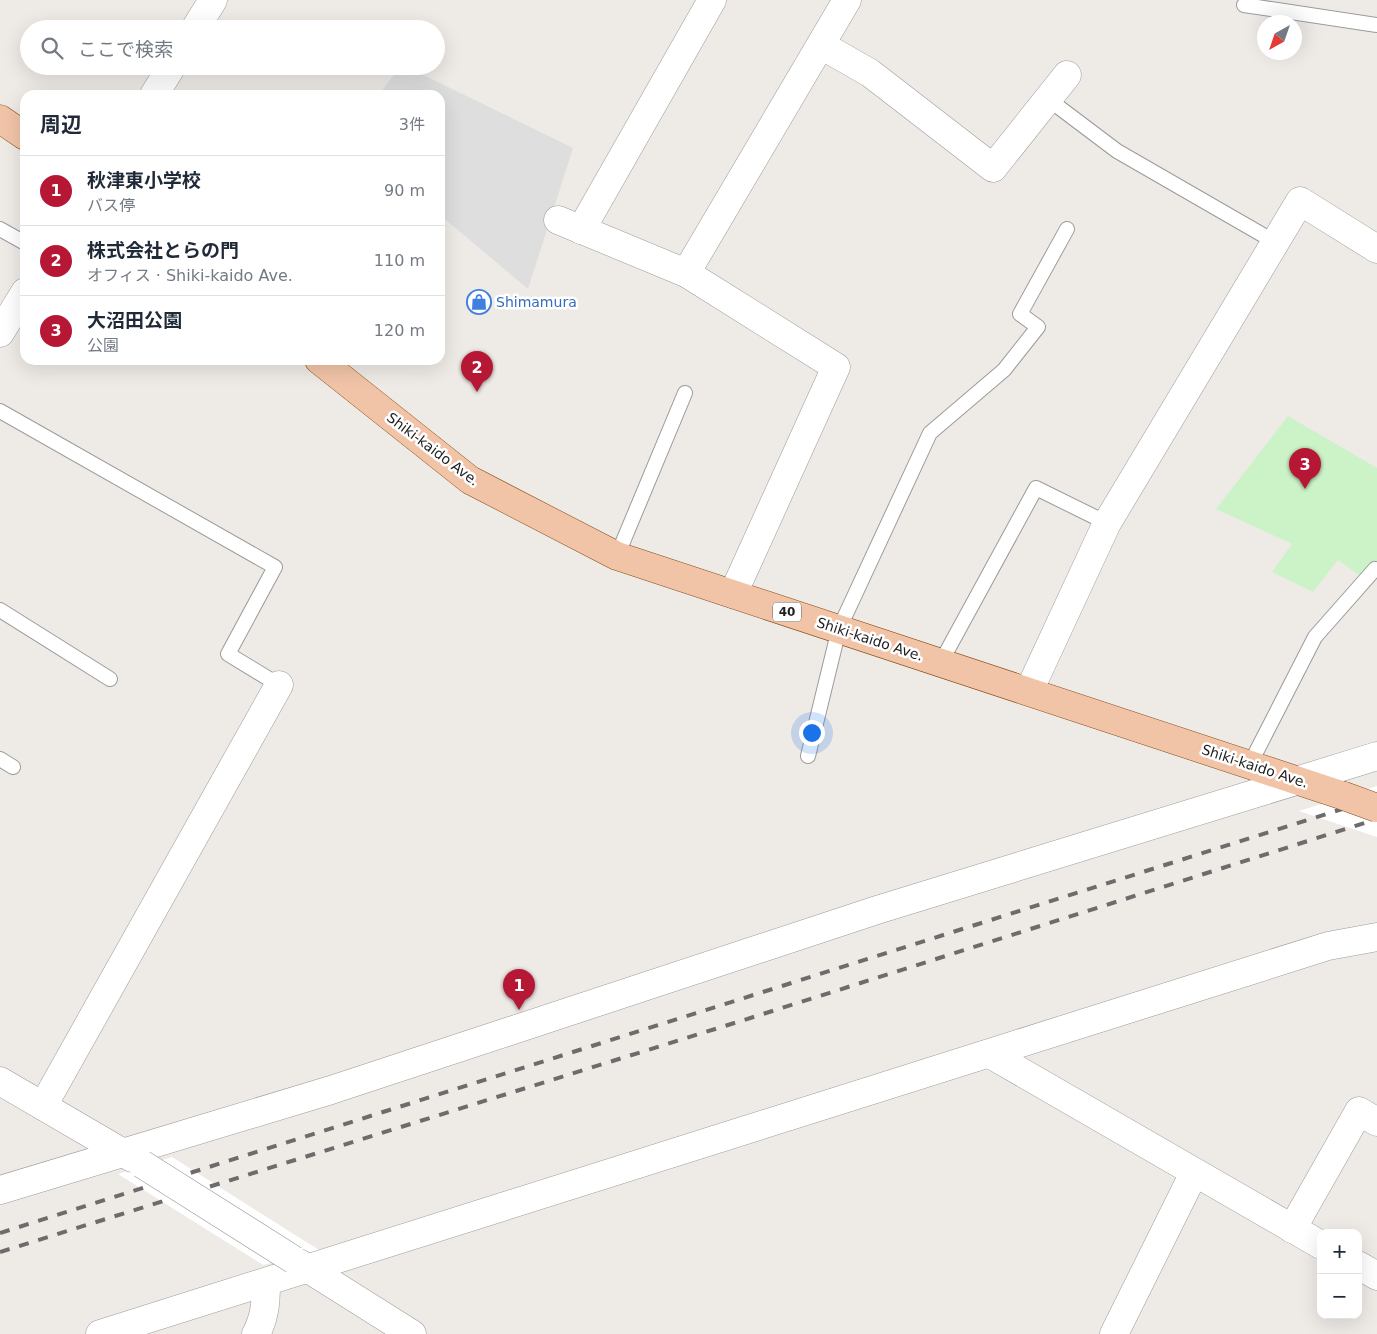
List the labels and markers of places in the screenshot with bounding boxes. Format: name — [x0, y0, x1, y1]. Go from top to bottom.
shop icon: Shimamura — [466, 289, 492, 315]
place label: Shimamura — [496, 294, 577, 310]
pin: 2 — [461, 351, 493, 392]
pin: 3 — [1289, 448, 1321, 489]
pin: 1 — [503, 969, 535, 1010]

